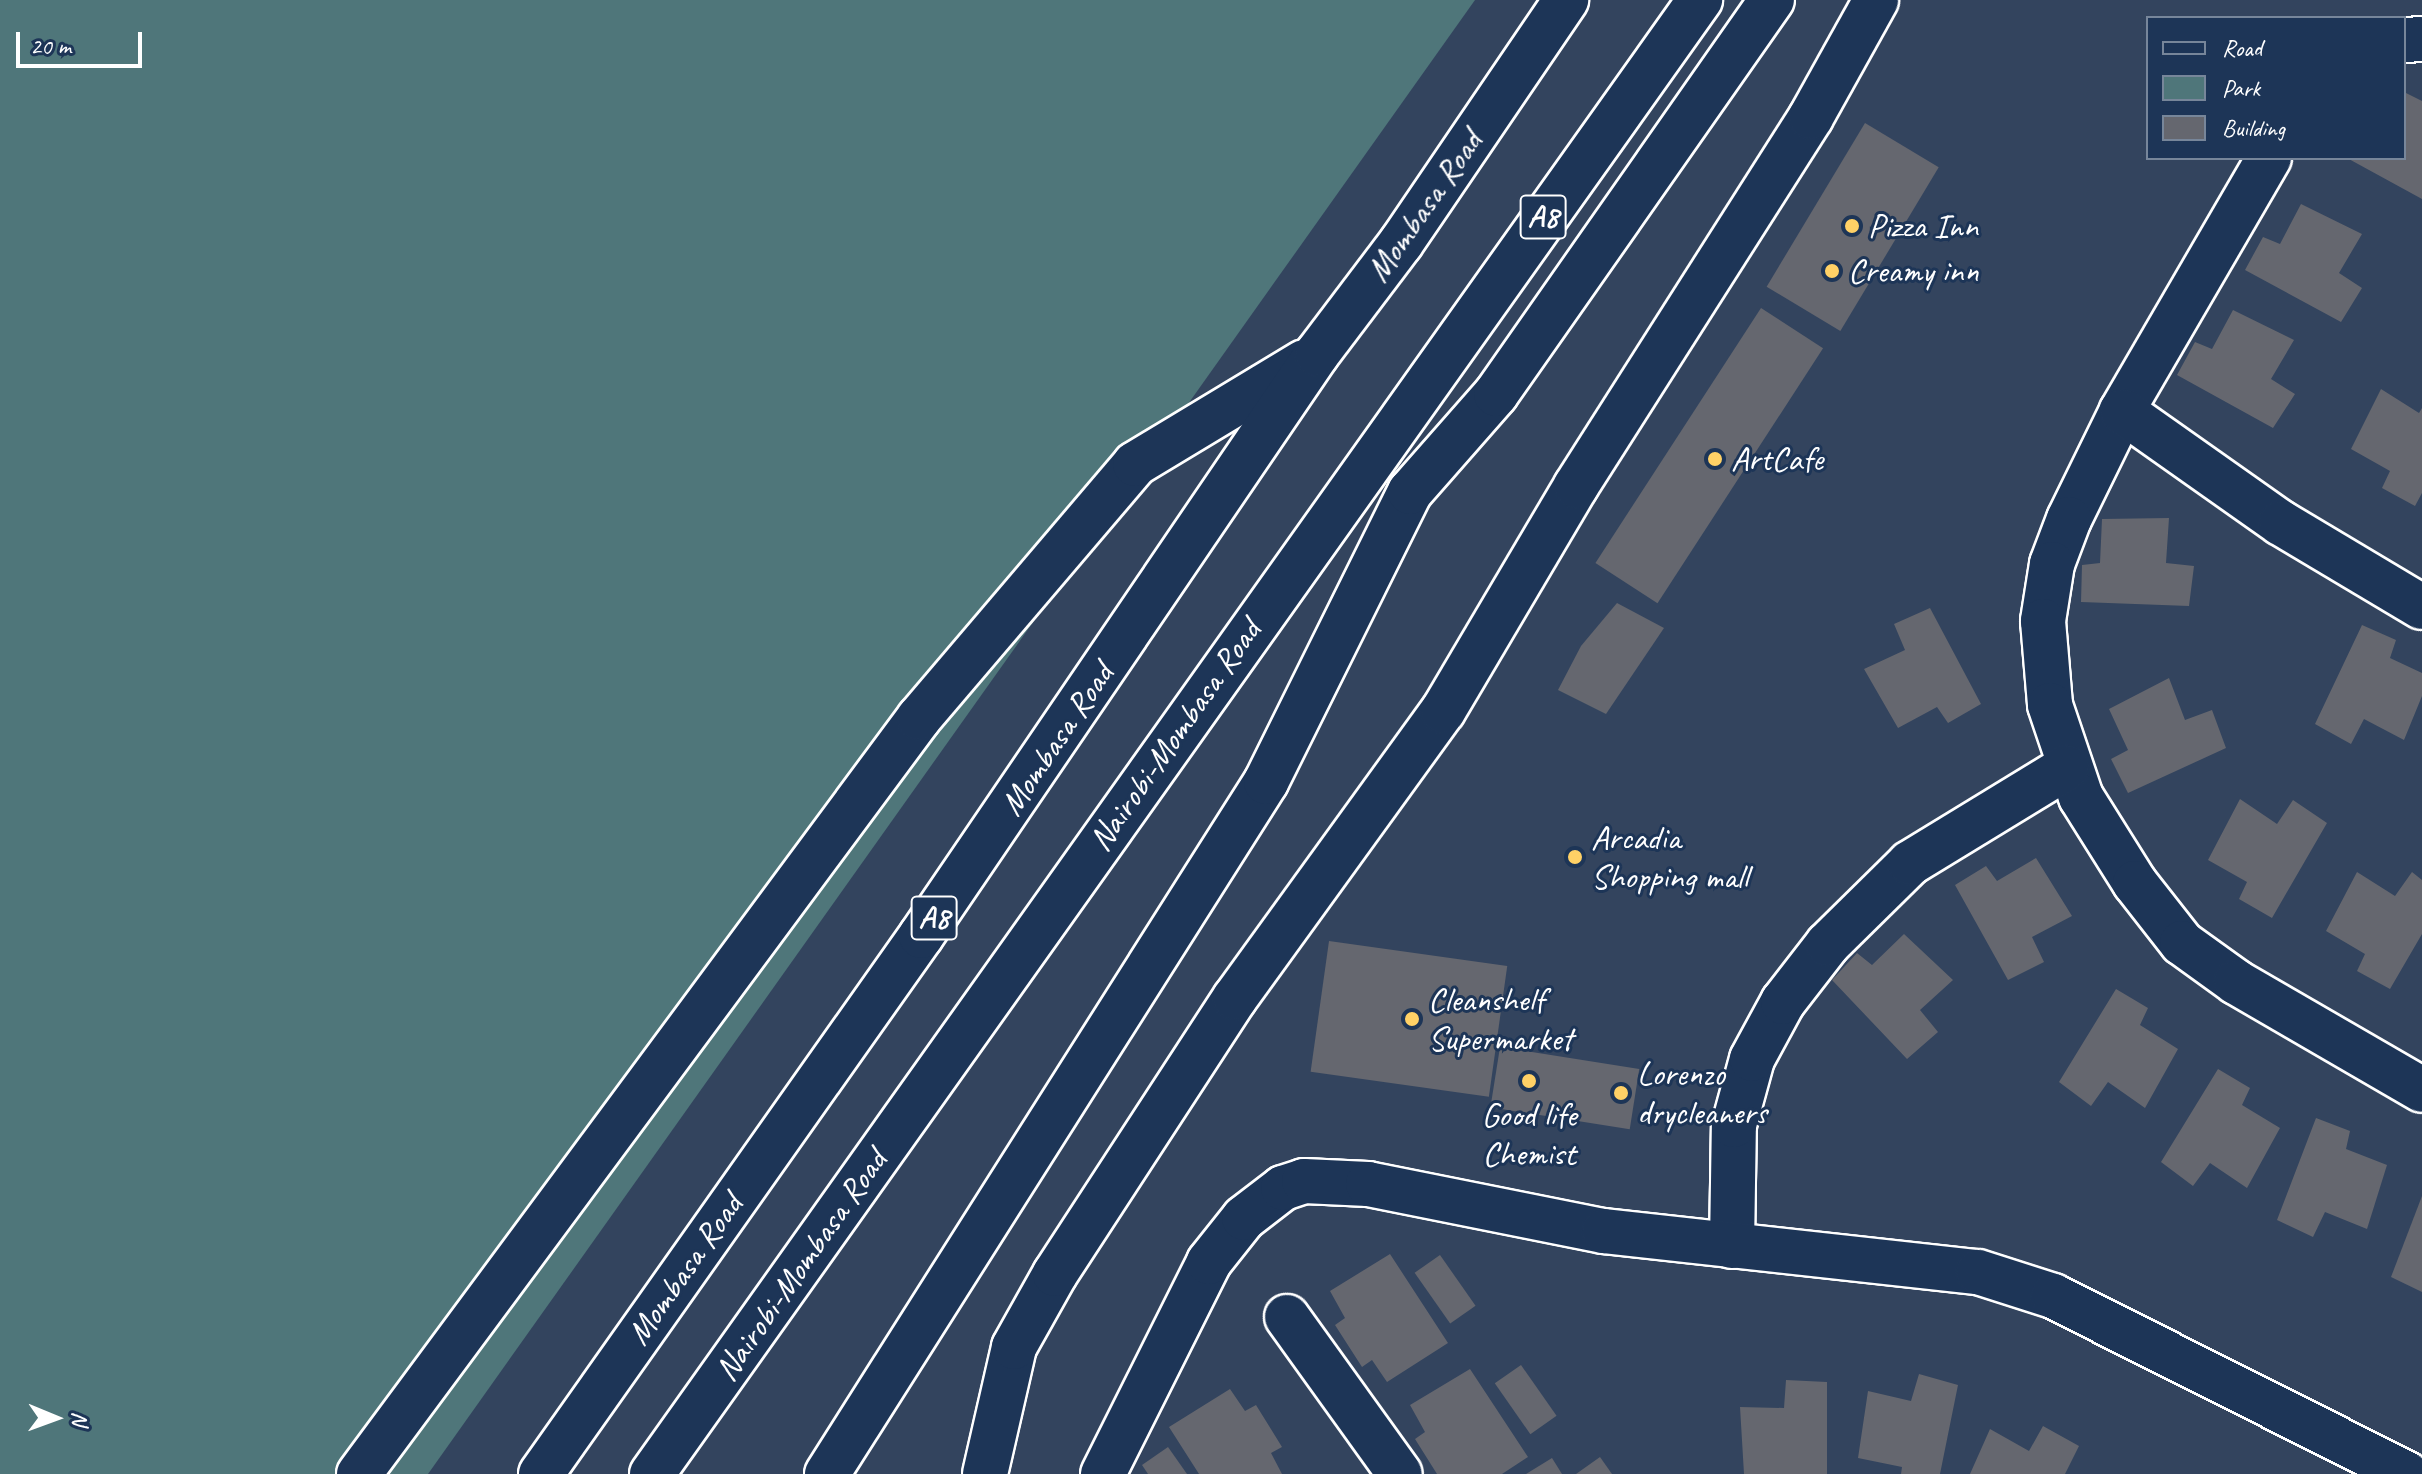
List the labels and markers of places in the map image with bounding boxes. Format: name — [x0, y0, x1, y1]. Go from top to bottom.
place label: Pizza Inn — [1868, 206, 1978, 246]
marker: Pizza Inn — [1843, 217, 1861, 235]
place label: Creamy inn — [1848, 251, 1979, 291]
marker: Creamy inn — [1823, 262, 1841, 280]
place label: ArtCafe — [1731, 439, 1823, 479]
marker: ArtCafe — [1706, 450, 1724, 468]
place label: Arcadia Shopping mall — [1591, 817, 1749, 896]
marker: Arcadia Shopping mall — [1566, 848, 1584, 866]
place label: Cleanshelf Supermarket — [1428, 979, 1572, 1058]
marker: Cleanshelf Supermarket — [1403, 1010, 1421, 1028]
place label: Lorenzo drycleaners — [1637, 1053, 1767, 1132]
marker: Good life Chemist — [1520, 1072, 1538, 1090]
marker: Lorenzo drycleaners — [1612, 1084, 1630, 1102]
place label: Good life Chemist — [1481, 1094, 1577, 1174]

